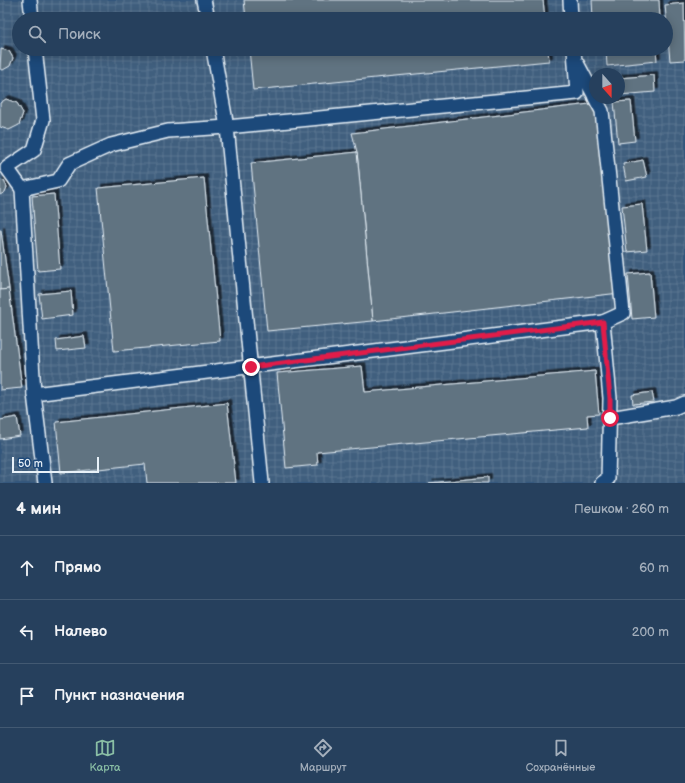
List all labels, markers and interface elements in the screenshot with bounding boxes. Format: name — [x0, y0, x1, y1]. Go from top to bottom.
search box — [12, 12, 673, 56]
icon: search — [26, 23, 48, 45]
text: Поиск — [58, 25, 101, 44]
north arrow — [589, 68, 625, 104]
route end — [242, 358, 260, 376]
route start — [601, 409, 619, 427]
scale bar — [12, 455, 99, 474]
text: 50 m — [18, 457, 43, 470]
text: 4 мин — [16, 499, 61, 519]
text: Пешком · 260 m — [574, 501, 669, 517]
icon: ahead — [16, 557, 38, 579]
text: Прямо — [54, 558, 101, 577]
text: 60 m — [639, 560, 669, 576]
icon: left — [16, 621, 38, 643]
text: Налево — [54, 622, 107, 641]
text: 200 m — [632, 624, 669, 640]
icon: arrive — [16, 685, 38, 707]
text: Пункт назначения — [54, 686, 185, 705]
tab: Карта — [90, 737, 121, 774]
tab: Маршрут — [300, 737, 347, 774]
tab: Сохранённые — [526, 737, 595, 774]

